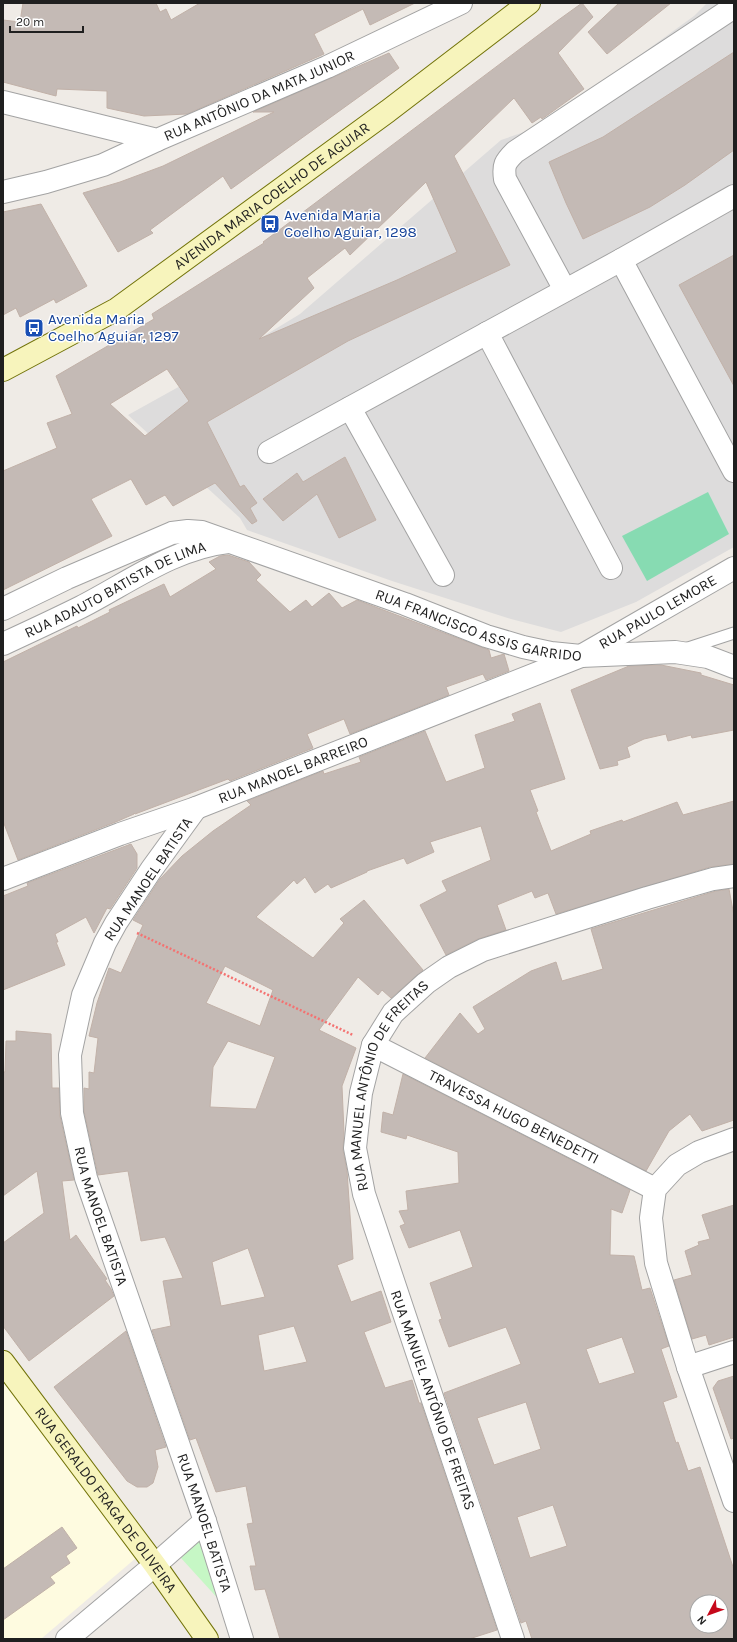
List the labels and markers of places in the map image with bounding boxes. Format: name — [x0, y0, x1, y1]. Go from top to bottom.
place label: Avenida Maria Coelho Aguiar, 1298 — [284, 206, 417, 241]
bus stop icon: Avenida Maria Coelho Aguiar, 1298 — [259, 213, 281, 235]
place label: Avenida Maria Coelho Aguiar, 1297 — [48, 310, 179, 345]
bus stop icon: Avenida Maria Coelho Aguiar, 1297 — [23, 317, 45, 339]

